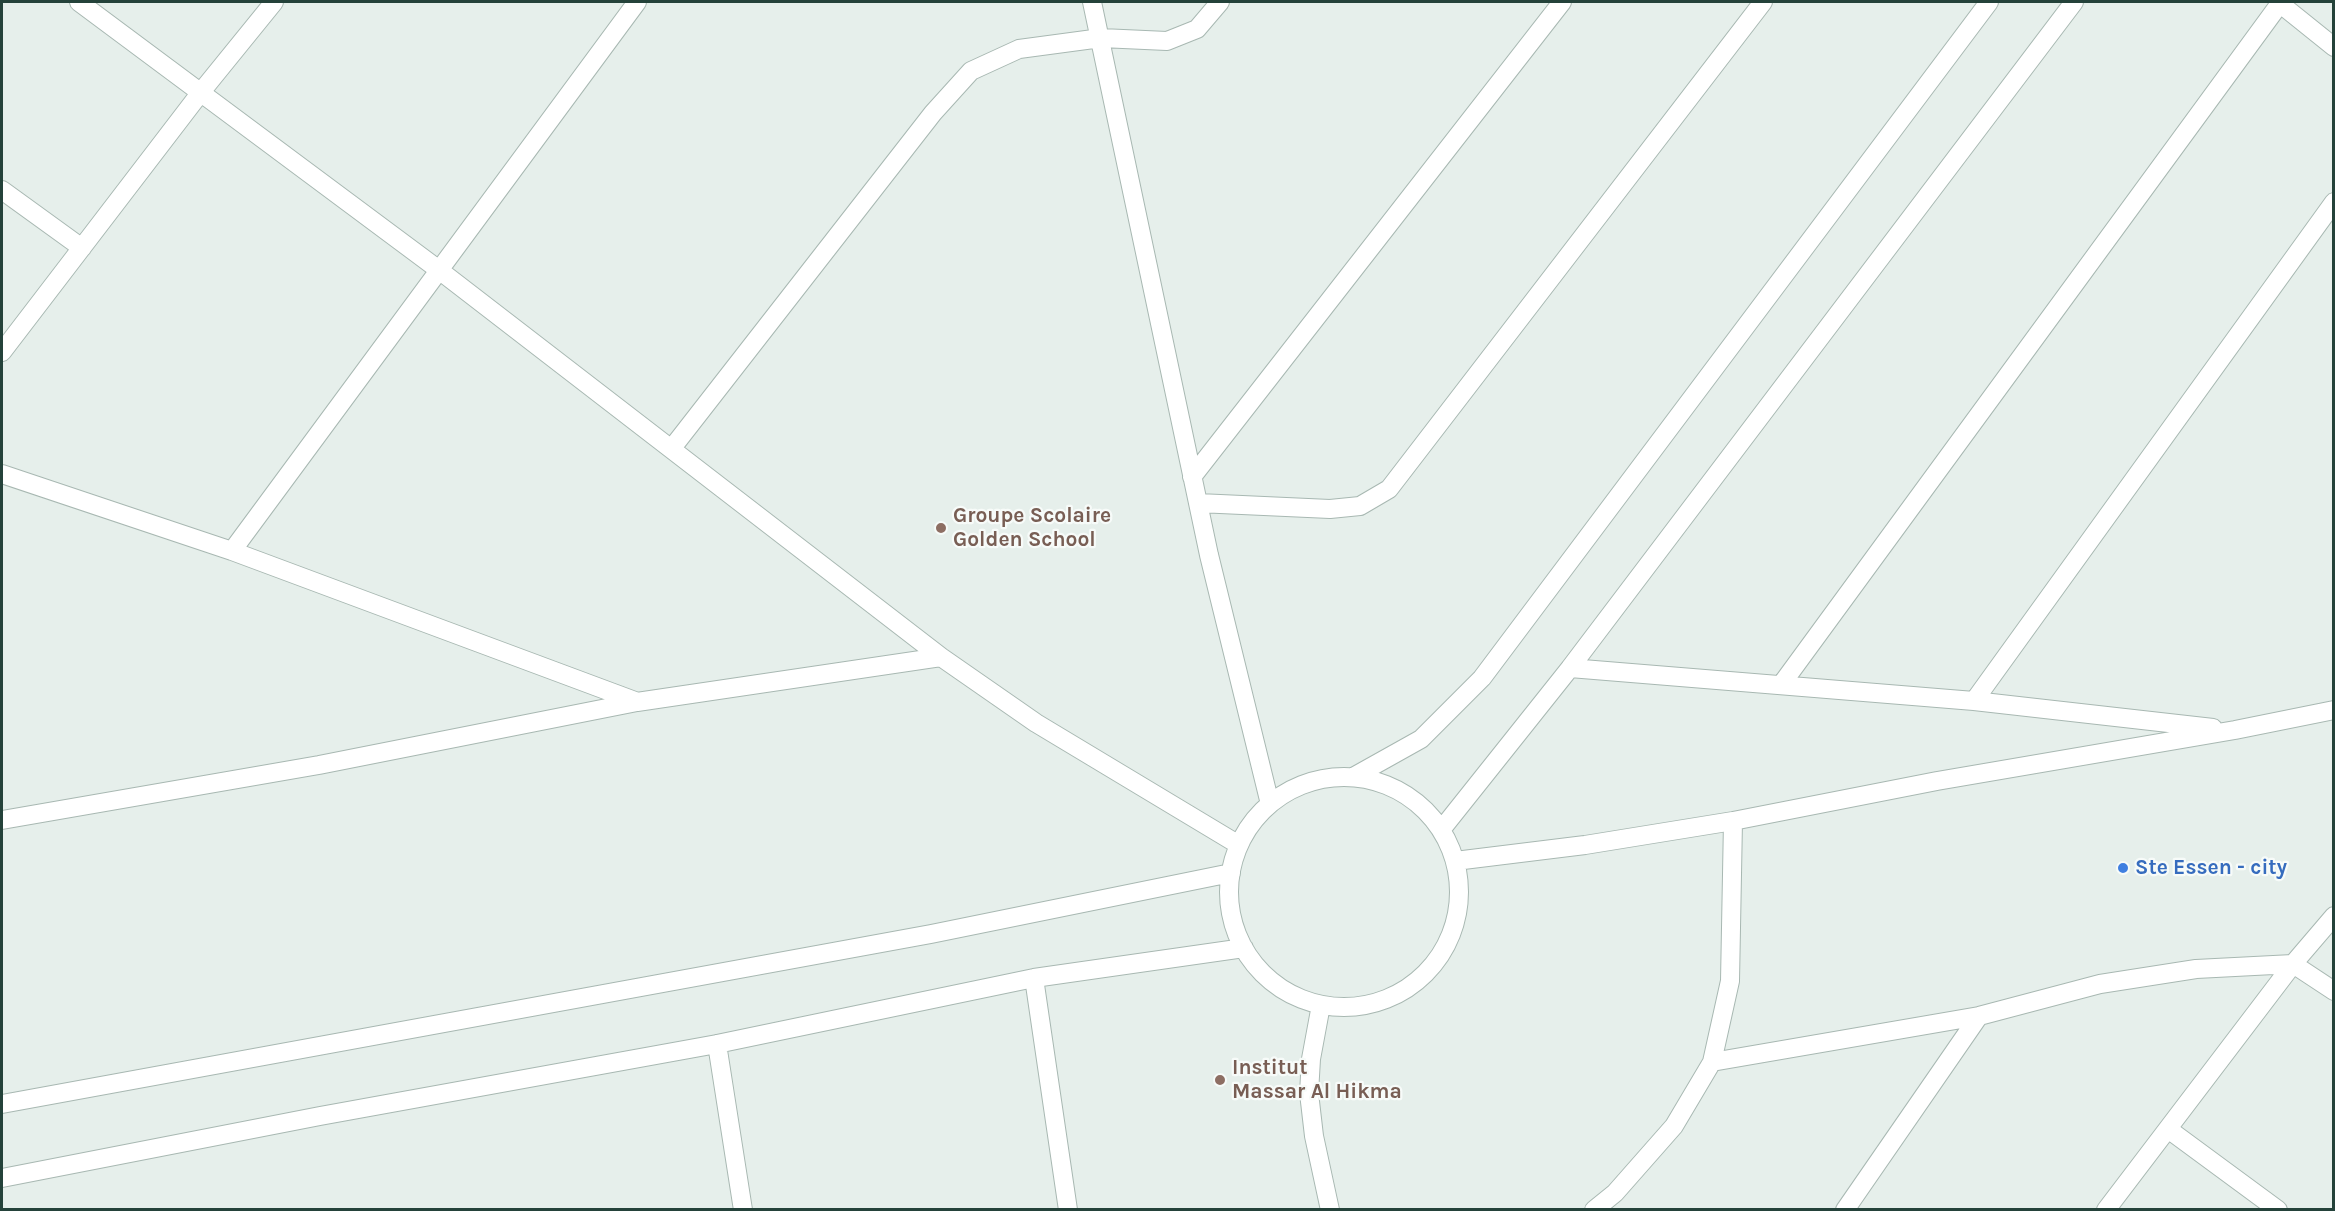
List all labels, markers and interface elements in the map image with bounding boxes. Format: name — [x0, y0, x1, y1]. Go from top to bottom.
place label: Groupe Scolaire Golden School — [953, 503, 1111, 553]
marker: Groupe Scolaire Golden School — [934, 521, 948, 535]
place label: Ste Essen - city — [2135, 855, 2287, 881]
marker: Ste Essen - city — [2116, 861, 2130, 875]
place label: Institut Massar Al Hikma — [1232, 1055, 1402, 1105]
marker: Institut Massar Al Hikma — [1213, 1073, 1227, 1087]

